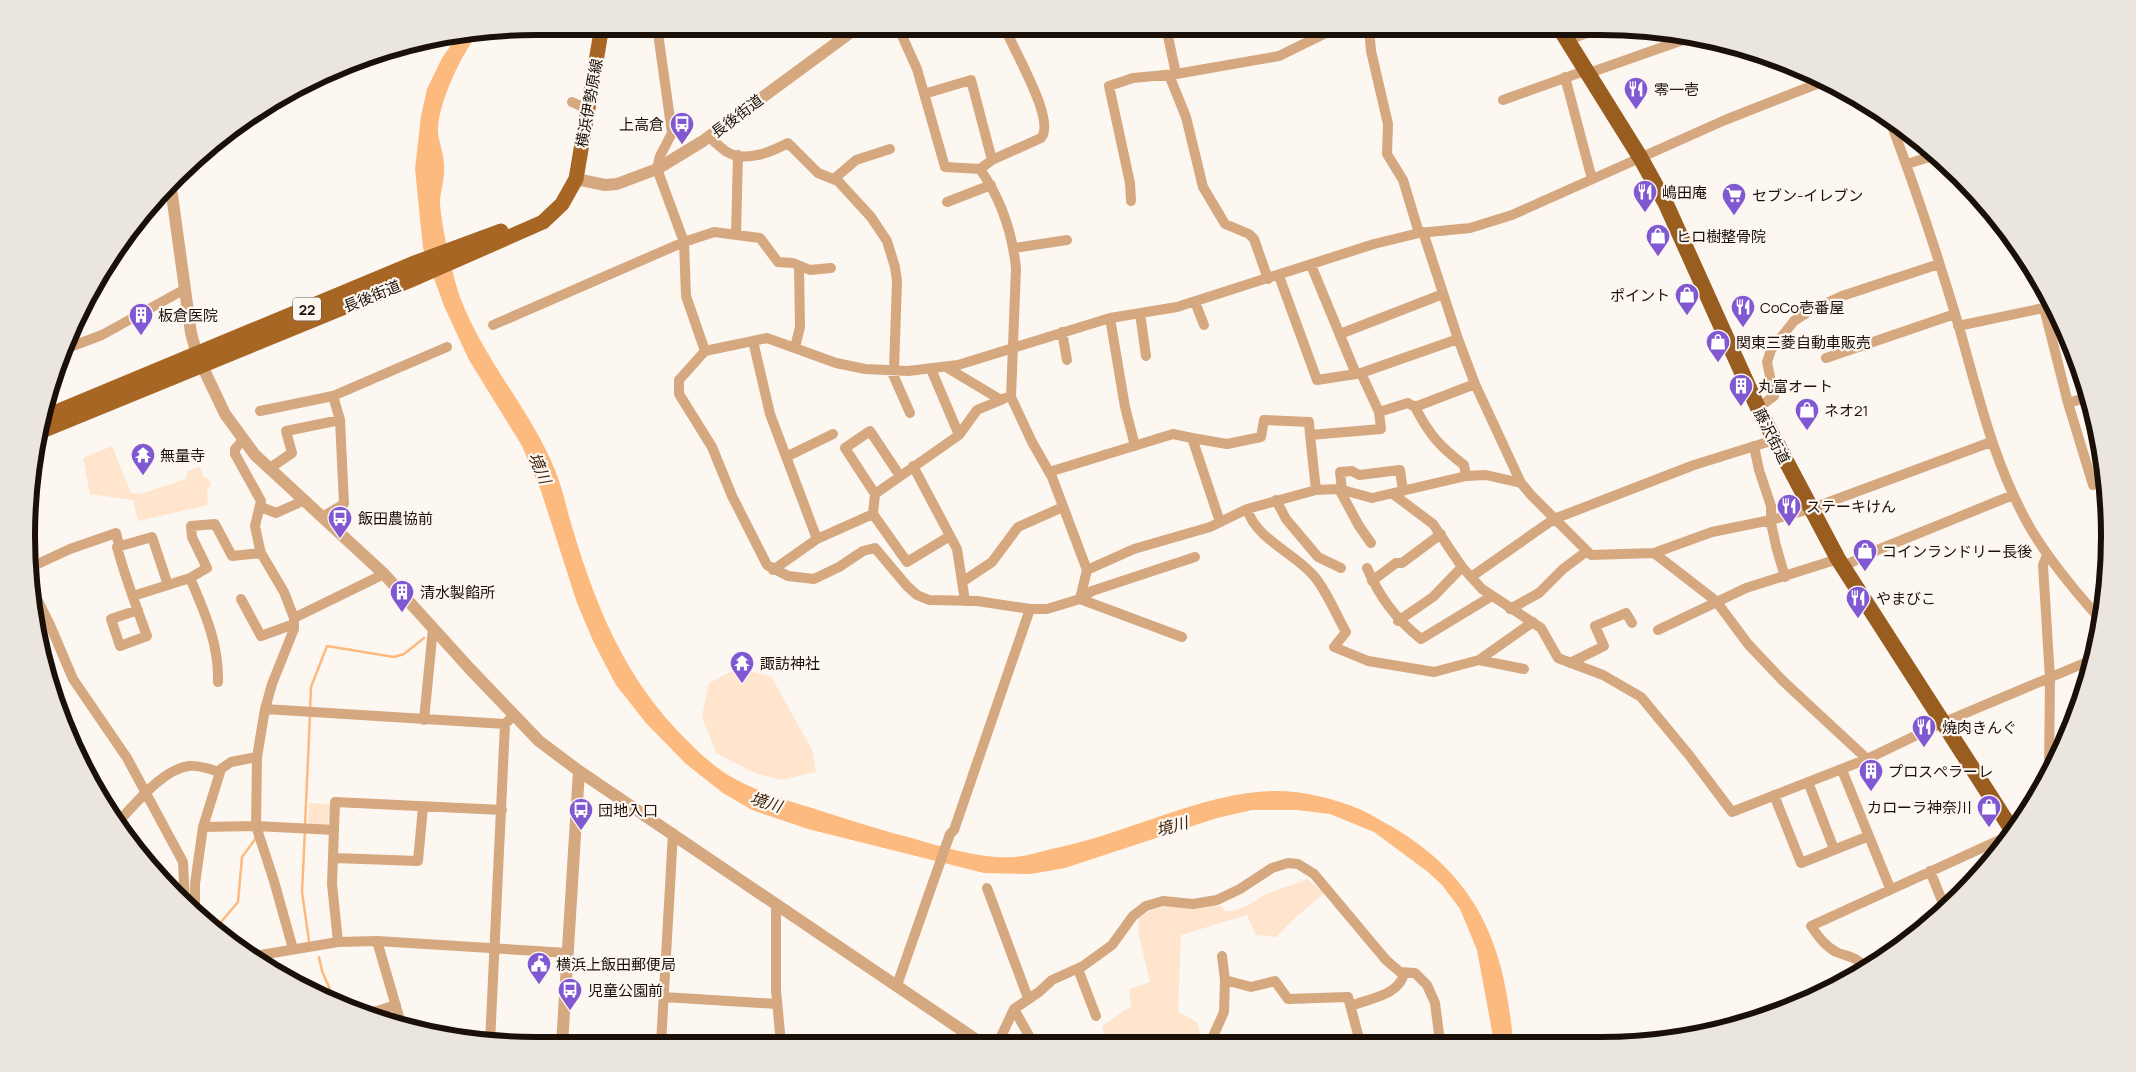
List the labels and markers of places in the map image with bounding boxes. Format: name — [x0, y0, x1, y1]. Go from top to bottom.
restaurant icon: 零一壱 — [1623, 76, 1649, 110]
place label: 零一壱 — [1654, 79, 1699, 100]
bus stop icon: 上高倉 — [669, 111, 695, 145]
place label: 上高倉 — [619, 114, 664, 135]
restaurant icon: 嶋田庵 — [1632, 179, 1658, 213]
place label: 嶋田庵 — [1662, 182, 1707, 203]
supermarket icon: セブン-イレブン — [1721, 182, 1747, 216]
place label: セブン-イレブン — [1752, 185, 1863, 206]
shop icon: ヒロ樹整骨院 — [1645, 223, 1671, 257]
place label: ヒロ樹整骨院 — [1676, 226, 1766, 247]
shop icon: ポイント — [1674, 282, 1700, 316]
place label: ポイント — [1610, 285, 1670, 306]
restaurant icon: CoCo壱番屋 — [1730, 294, 1756, 328]
place label: CoCo壱番屋 — [1760, 297, 1844, 318]
building icon: 板倉医院 — [128, 302, 154, 336]
place label: 板倉医院 — [158, 305, 218, 326]
shop icon: 関東三菱自動車販売 — [1705, 329, 1731, 363]
place label: 関東三菱自動車販売 — [1736, 332, 1871, 353]
building icon: 丸富オート — [1728, 373, 1754, 407]
place label: 丸富オート — [1758, 376, 1833, 397]
shop icon: ネオ21 — [1794, 397, 1820, 431]
place label: ネオ21 — [1824, 400, 1868, 421]
temple icon: 無量寺 — [130, 442, 156, 476]
place label: 無量寺 — [160, 445, 205, 466]
restaurant icon: ステーキけん — [1776, 493, 1802, 527]
place label: ステーキけん — [1806, 496, 1896, 517]
bus stop icon: 飯田農協前 — [327, 505, 353, 539]
place label: 飯田農協前 — [358, 508, 433, 529]
shop icon: コインランドリー長後 — [1852, 538, 1878, 572]
place label: コインランドリー長後 — [1882, 541, 2032, 562]
building icon: 清水製餡所 — [389, 579, 415, 613]
place label: 清水製餡所 — [420, 582, 495, 603]
restaurant icon: やまびこ — [1845, 585, 1871, 619]
place label: やまびこ — [1876, 588, 1936, 609]
temple icon: 諏訪神社 — [729, 650, 755, 684]
place label: 諏訪神社 — [760, 653, 820, 674]
restaurant icon: 焼肉きんぐ — [1911, 714, 1937, 748]
place label: 焼肉きんぐ — [1942, 717, 2017, 738]
building icon: プロスぺラーレ — [1858, 758, 1884, 792]
place label: プロスぺラーレ — [1888, 761, 1993, 782]
shop icon: カローラ神奈川 — [1976, 794, 2002, 828]
bus stop icon: 団地入口 — [568, 797, 594, 831]
place label: カローラ神奈川 — [1867, 797, 1972, 818]
place label: 団地入口 — [598, 800, 658, 821]
public building icon: 横浜上飯田郵便局 — [526, 951, 552, 985]
place label: 横浜上飯田郵便局 — [556, 954, 676, 975]
bus stop icon: 児童公園前 — [557, 977, 583, 1011]
place label: 児童公園前 — [588, 980, 663, 1001]

